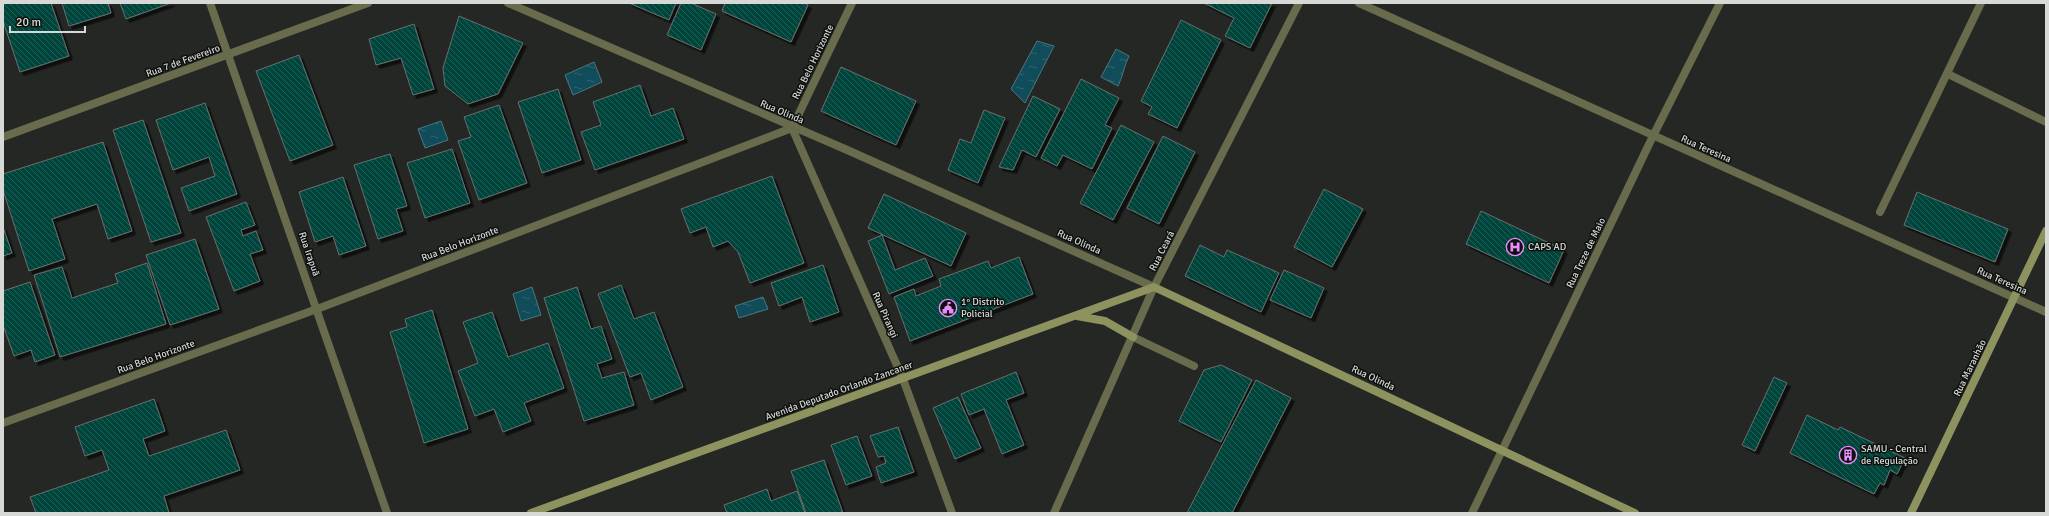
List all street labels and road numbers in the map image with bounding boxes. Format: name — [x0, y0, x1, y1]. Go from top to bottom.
street label: Rua Belo Horizonte — [790, 23, 836, 101]
street label: Rua 7 de Fevereiro — [144, 42, 222, 80]
street label: Rua Olinda — [758, 97, 806, 127]
street label: Rua Teresina — [1679, 133, 1733, 165]
street label: Rua Treze de Maio — [1564, 216, 1608, 290]
street label: Rua Belo Horizonte — [420, 224, 500, 264]
street label: Rua Olinda — [1055, 227, 1103, 257]
street label: Rua Ceará — [1147, 229, 1177, 273]
street label: Rua Irapuã — [296, 230, 322, 278]
street label: Rua Teresina — [1975, 265, 2029, 297]
street label: Rua Pirangi — [870, 290, 900, 340]
street label: Rua Belo Horizonte — [116, 337, 196, 377]
street label: Rua Maranhão — [1951, 338, 1989, 398]
street label: Avenida Deputado Orlando Zancaner — [764, 359, 915, 423]
street label: Rua Olinda — [1349, 363, 1397, 393]

